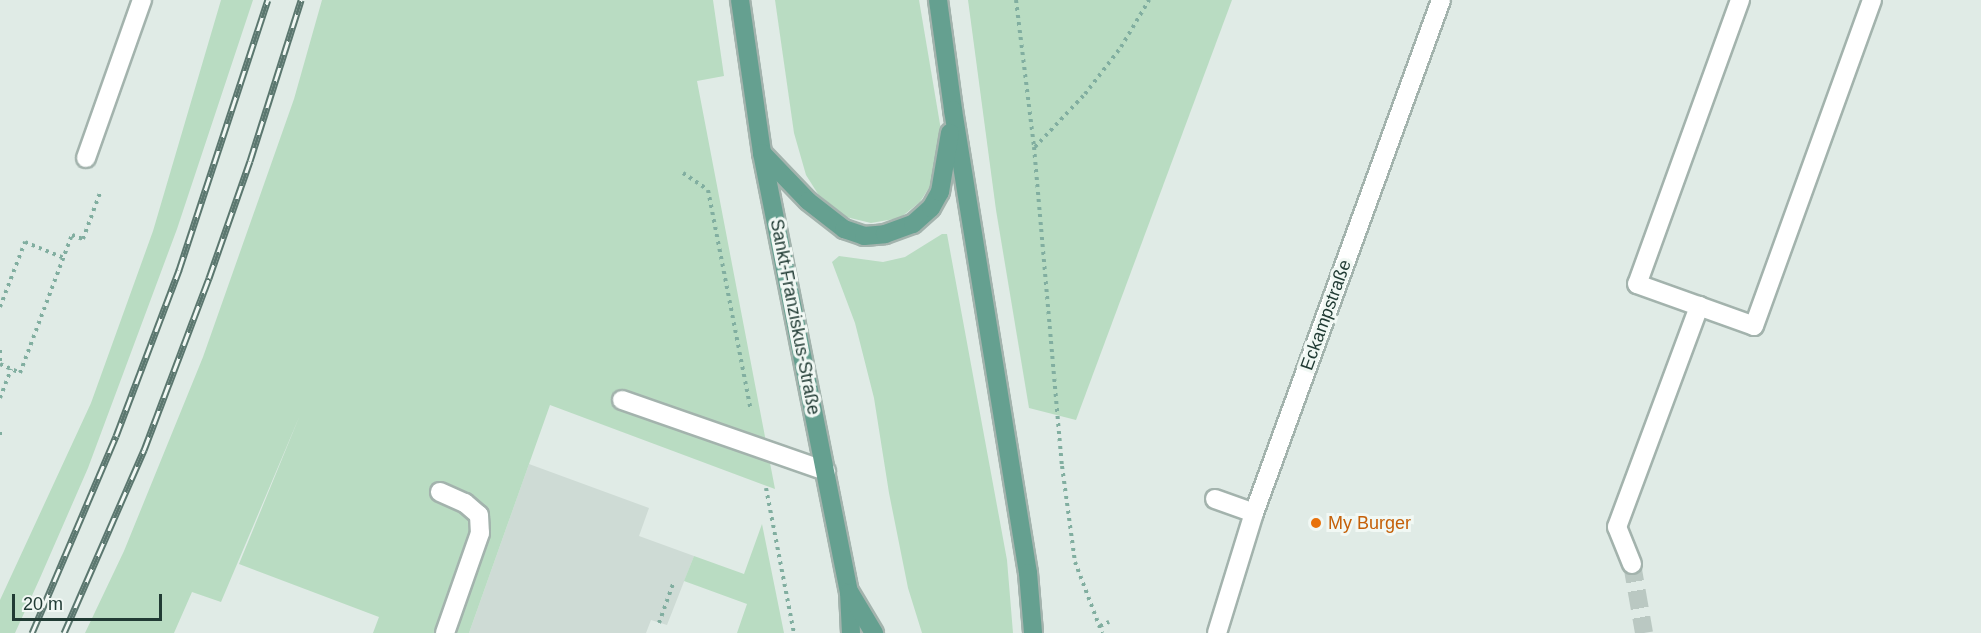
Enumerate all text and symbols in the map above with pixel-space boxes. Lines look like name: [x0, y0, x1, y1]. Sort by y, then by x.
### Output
street label: Sankt-Franziskus-Straße: [765, 217, 825, 417]
street label: Eckampstraße: [1296, 257, 1356, 373]
place label: My Burger: [1328, 512, 1411, 534]
marker: My Burger: [1309, 516, 1323, 530]
scale bar: [15, 582, 165, 620]
text: 20 m: [23, 594, 63, 614]

